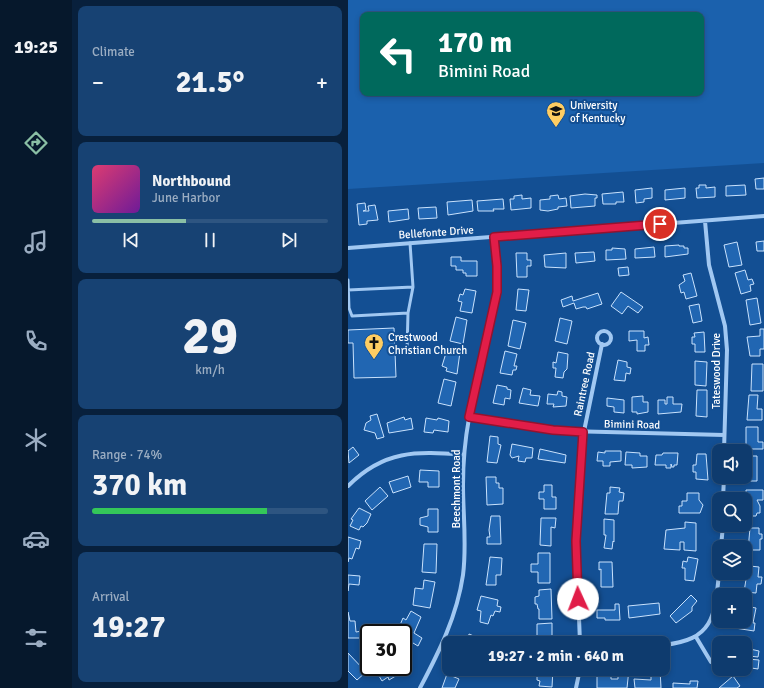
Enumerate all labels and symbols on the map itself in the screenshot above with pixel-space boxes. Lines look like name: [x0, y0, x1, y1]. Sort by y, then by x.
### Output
place label: University of Kentucky: [570, 99, 626, 125]
school or university icon: University of Kentucky: [545, 100, 567, 128]
pin: [643, 207, 677, 241]
street label: Bellefonte Drive: [398, 223, 474, 242]
place label: Crestwood Christian Church: [388, 331, 467, 357]
church icon: Crestwood Christian Church: [363, 332, 385, 360]
street label: Tateswood Drive: [710, 333, 723, 409]
street label: Raintree Road: [571, 350, 598, 418]
street label: Bimini Road: [604, 418, 660, 431]
street label: Beechmont Road: [450, 449, 463, 529]
position arrow: [557, 578, 599, 620]
speed limit sign: 30: [360, 624, 412, 676]

